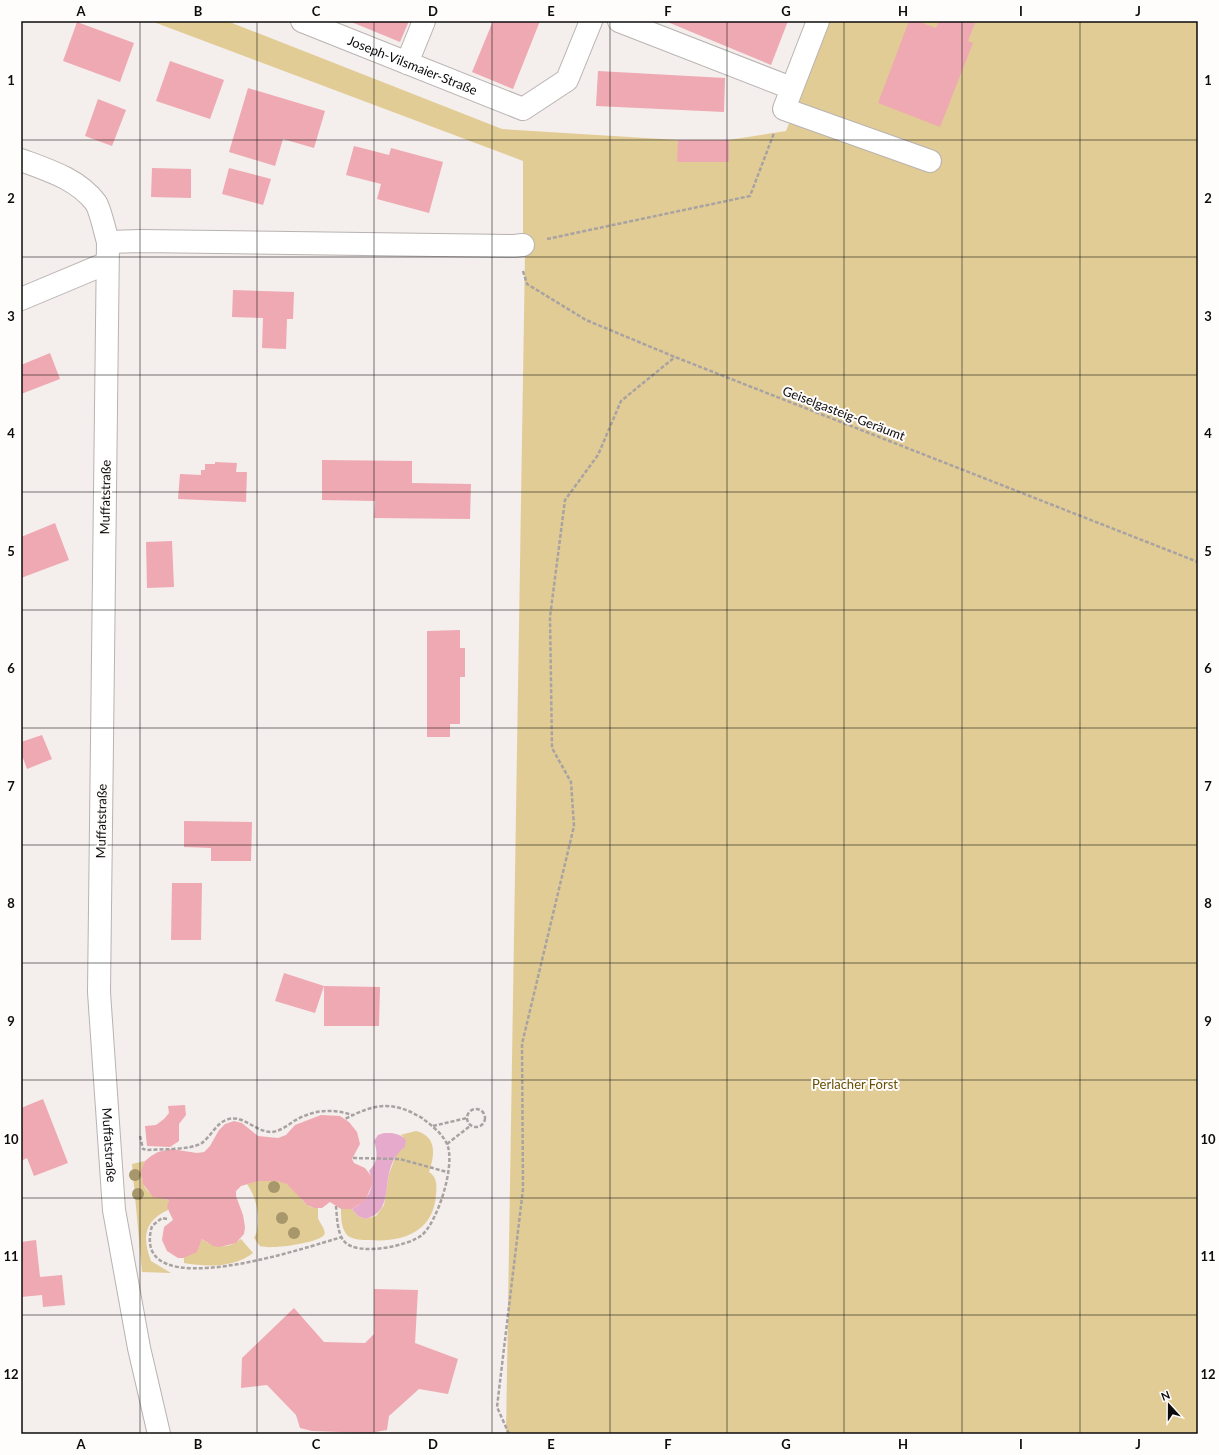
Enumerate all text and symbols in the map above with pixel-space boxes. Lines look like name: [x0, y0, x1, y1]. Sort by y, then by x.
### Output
text: A: [75, 3, 86, 19]
text: B: [194, 3, 203, 19]
text: C: [312, 3, 321, 19]
text: D: [428, 3, 438, 19]
text: E: [547, 3, 555, 19]
text: F: [664, 3, 672, 19]
text: G: [781, 3, 791, 19]
text: H: [898, 3, 908, 19]
text: I: [1019, 3, 1023, 19]
text: J: [1135, 3, 1141, 19]
street label: Joseph-Vilsmaier-Straße: [345, 32, 480, 98]
text: 1: [7, 72, 15, 88]
text: 1: [1204, 72, 1212, 88]
text: 2: [7, 190, 15, 206]
text: 2: [1204, 190, 1212, 206]
text: 3: [7, 308, 15, 324]
text: 3: [1204, 308, 1212, 324]
street label: Geiselgasteig-Geräumt: [780, 382, 908, 444]
text: 4: [7, 425, 15, 441]
text: 4: [1204, 425, 1212, 441]
street label: Muffatstraße: [96, 459, 114, 534]
text: 5: [7, 543, 15, 559]
text: 5: [1204, 543, 1212, 559]
text: 6: [7, 660, 15, 676]
text: 6: [1204, 660, 1212, 676]
text: 7: [7, 778, 15, 794]
text: 7: [1204, 778, 1212, 794]
street label: Muffatstraße: [92, 783, 110, 858]
text: 8: [7, 895, 15, 911]
text: 8: [1204, 895, 1212, 911]
text: 9: [7, 1013, 15, 1029]
text: 9: [1204, 1013, 1212, 1029]
park label: Perlacher Forst: [812, 1076, 898, 1092]
street label: Muffatstraße: [99, 1107, 120, 1183]
text: 10: [3, 1131, 19, 1147]
text: 10: [1200, 1131, 1216, 1147]
text: 11: [3, 1248, 19, 1264]
text: 11: [1200, 1248, 1216, 1264]
text: 12: [3, 1366, 19, 1382]
text: 12: [1200, 1366, 1216, 1382]
north arrow: [1149, 1385, 1189, 1425]
text: N: [1159, 1388, 1172, 1403]
text: A: [75, 1436, 86, 1452]
text: B: [194, 1436, 203, 1452]
text: C: [312, 1436, 321, 1452]
text: D: [428, 1436, 438, 1452]
text: E: [547, 1436, 555, 1452]
text: F: [664, 1436, 672, 1452]
text: G: [781, 1436, 791, 1452]
text: H: [898, 1436, 908, 1452]
text: I: [1019, 1436, 1023, 1452]
text: J: [1135, 1436, 1141, 1452]

